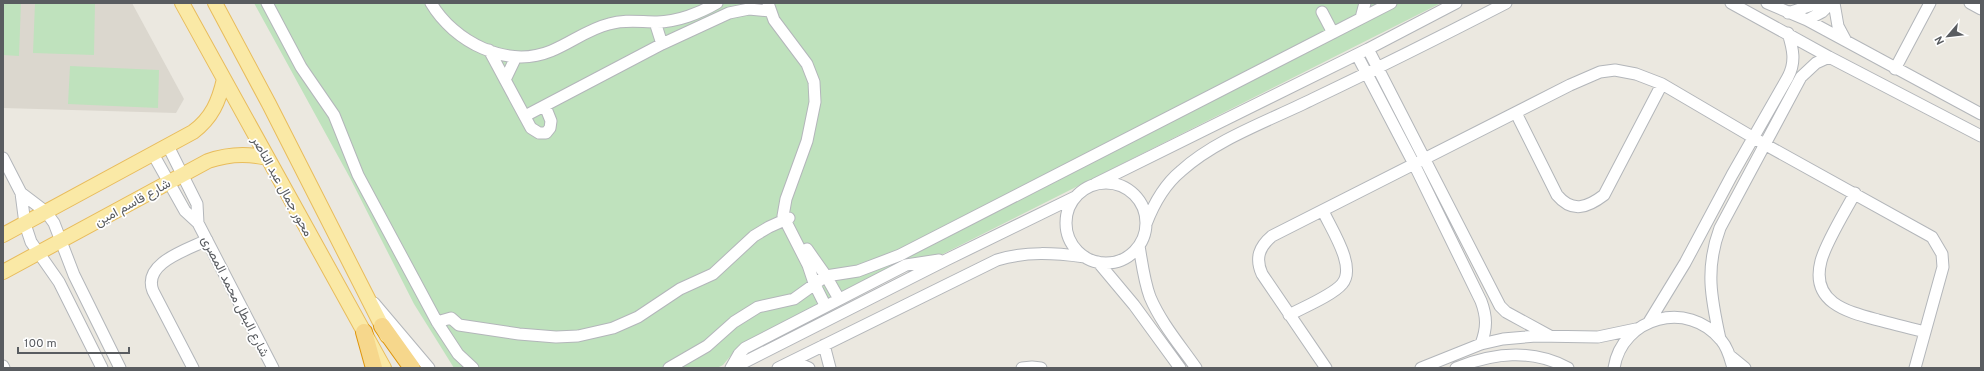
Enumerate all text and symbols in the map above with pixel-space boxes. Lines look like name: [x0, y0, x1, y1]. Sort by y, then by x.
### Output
north arrow: [1928, 16, 1968, 56]
text: N: [1932, 33, 1948, 47]
street label: محور جمال عبد الناصر: [247, 133, 315, 240]
street label: شارع قاسم امين: [92, 176, 174, 231]
street label: شارع البطل محمد المصرى: [197, 234, 272, 360]
scale bar: [18, 329, 129, 355]
text: 100 m: [24, 336, 57, 352]

